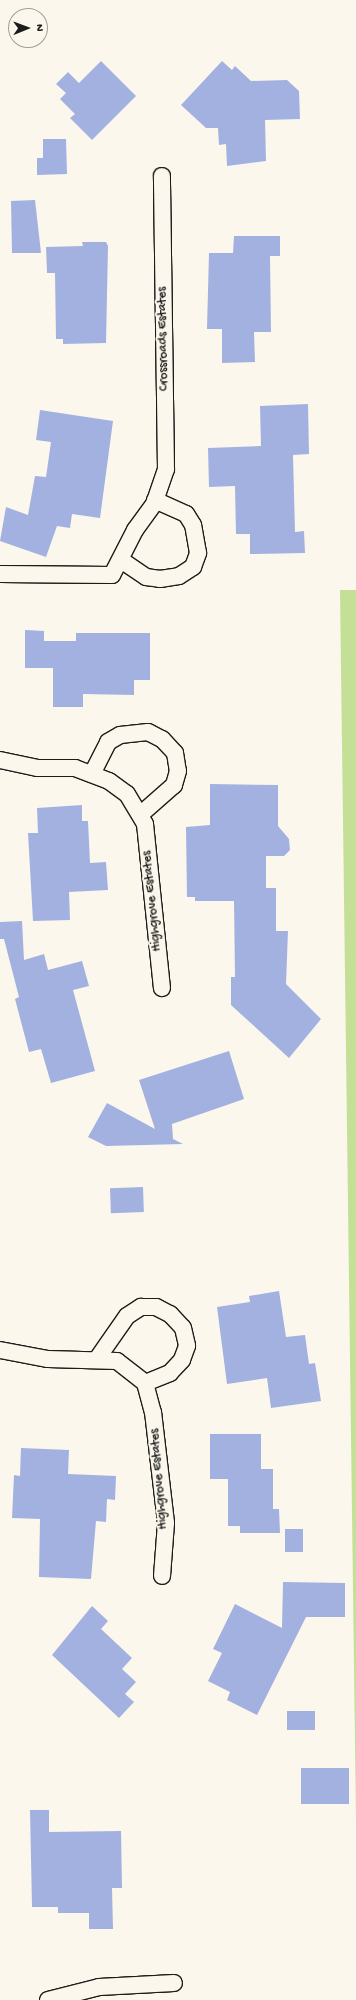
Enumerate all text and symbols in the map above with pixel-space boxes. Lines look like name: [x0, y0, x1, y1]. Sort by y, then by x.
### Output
north arrow: [8, 8, 48, 48]
text: N: [33, 24, 45, 32]
street label: Crossroads Estates: [155, 287, 173, 391]
street label: Highgrove Estates: [140, 850, 166, 952]
street label: Highgrove Estates: [148, 1428, 172, 1530]

